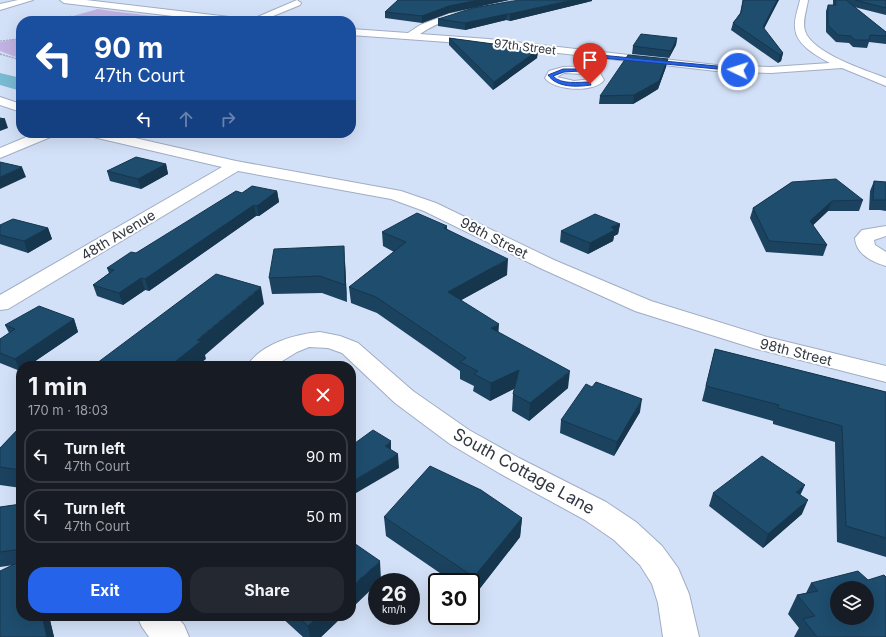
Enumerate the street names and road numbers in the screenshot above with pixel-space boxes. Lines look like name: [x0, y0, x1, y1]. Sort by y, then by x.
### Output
street label: 97th Street: [493, 35, 557, 58]
street label: 48th Avenue: [77, 206, 158, 263]
street label: 98th Street: [458, 213, 531, 262]
street label: 98th Street: [758, 334, 834, 369]
street label: South Cottage Lane: [450, 424, 598, 518]

